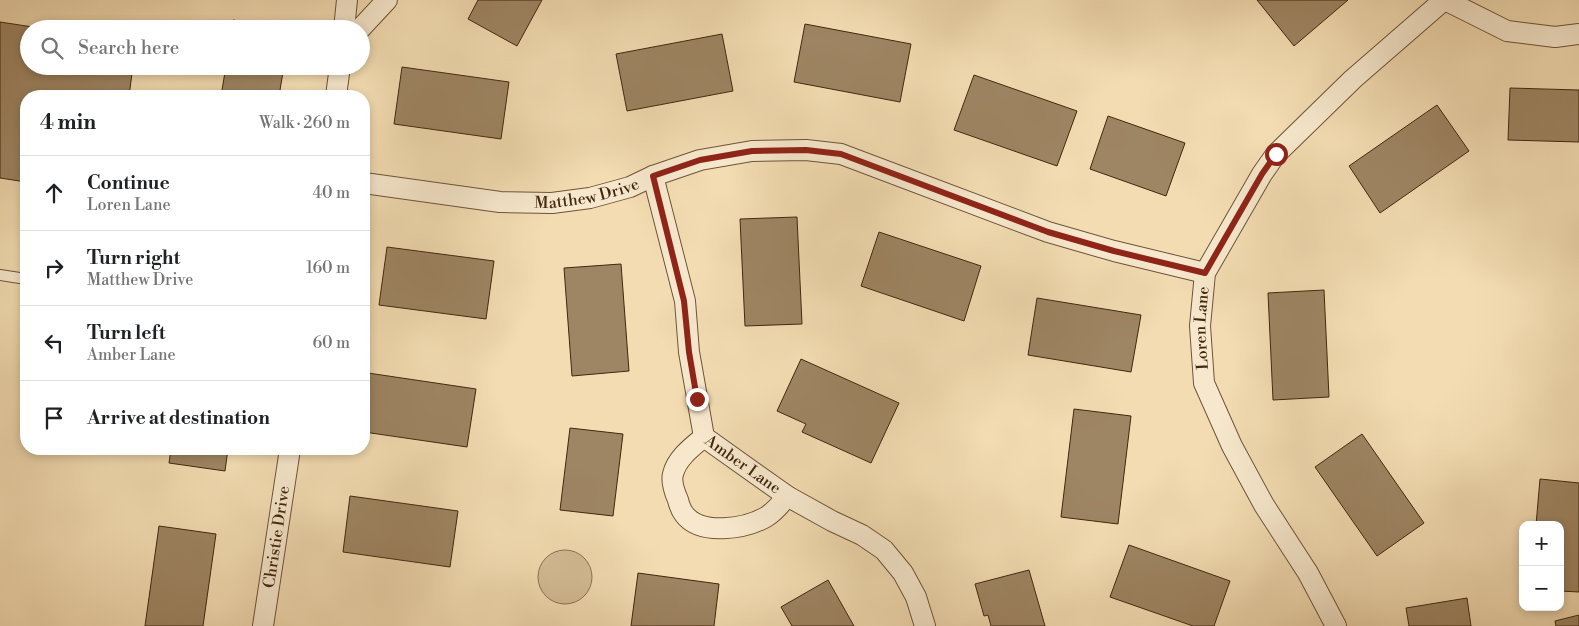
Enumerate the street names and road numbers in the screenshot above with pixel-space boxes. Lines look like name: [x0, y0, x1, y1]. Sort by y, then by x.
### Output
street label: Matthew Drive: [534, 174, 643, 213]
street label: Loren Lane: [1190, 286, 1214, 371]
street label: Amber Lane: [700, 430, 785, 498]
street label: Christie Drive: [259, 484, 294, 590]

